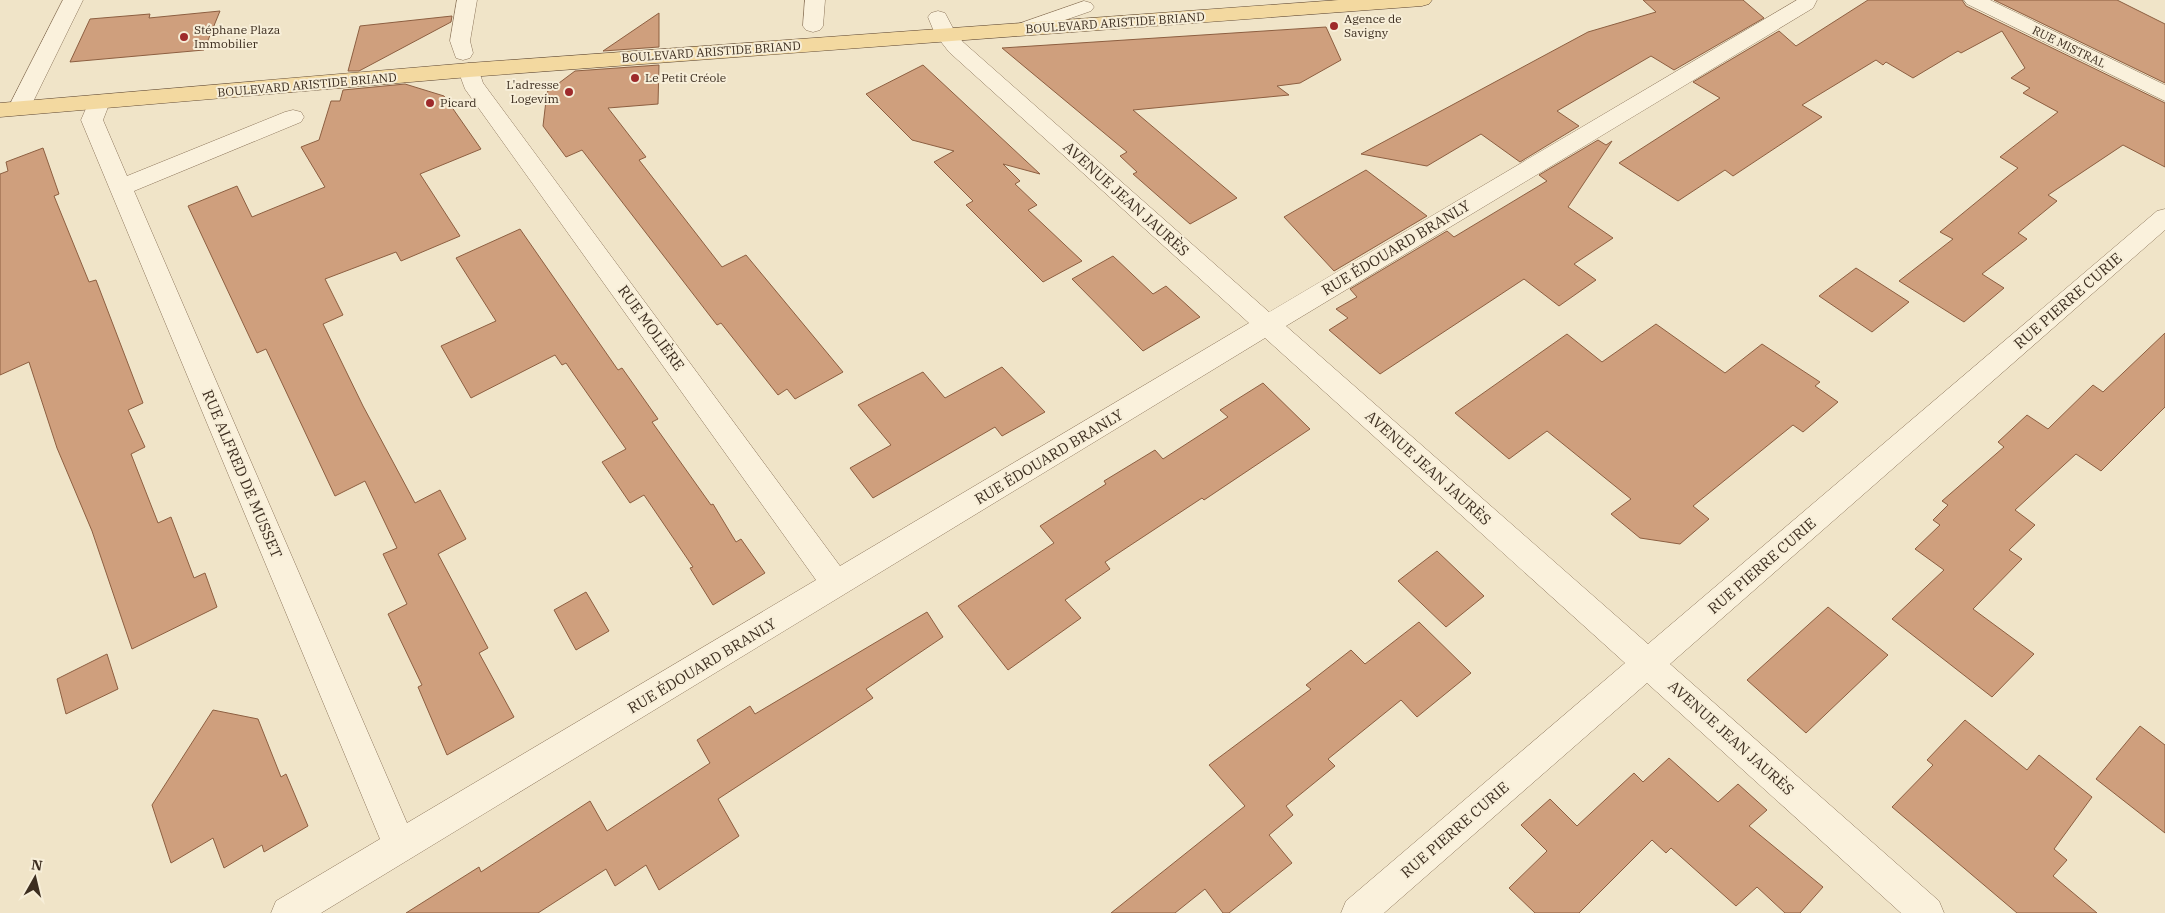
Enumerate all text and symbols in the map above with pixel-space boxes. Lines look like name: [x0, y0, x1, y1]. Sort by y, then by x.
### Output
street label: BOULEVARD ARISTIDE BRIAND: [1025, 9, 1205, 36]
place label: Agence de Savigny: [1344, 11, 1402, 40]
marker: Agence de Savigny: [1328, 20, 1340, 32]
place label: Stéphane Plaza Immobilier: [194, 22, 281, 51]
street label: RUE MISTRAL: [2030, 22, 2109, 71]
marker: Stéphane Plaza Immobilier: [178, 31, 190, 43]
street label: BOULEVARD ARISTIDE BRIAND: [621, 38, 801, 65]
street label: BOULEVARD ARISTIDE BRIAND: [217, 69, 397, 100]
place label: Le Petit Créole: [645, 70, 726, 85]
marker: Le Petit Créole: [629, 72, 641, 84]
place label: L'adresse Logevim: [506, 77, 560, 106]
marker: L'adresse Logevim: [563, 86, 575, 98]
place label: Picard: [440, 95, 477, 110]
marker: Picard: [424, 97, 436, 109]
street label: AVENUE JEAN JAURÈS: [1059, 137, 1193, 260]
street label: RUE ÉDOUARD BRANLY: [1318, 195, 1474, 299]
street label: RUE PIERRE CURIE: [2010, 248, 2126, 353]
street label: RUE MOLIÈRE: [614, 281, 689, 374]
street label: RUE ALFRED DE MUSSET: [198, 387, 287, 561]
street label: RUE ÉDOUARD BRANLY: [971, 404, 1127, 508]
street label: AVENUE JEAN JAURÈS: [1361, 406, 1495, 529]
street label: RUE PIERRE CURIE: [1704, 513, 1820, 618]
street label: RUE ÉDOUARD BRANLY: [624, 613, 780, 717]
street label: AVENUE JEAN JAURÈS: [1664, 676, 1798, 799]
street label: RUE PIERRE CURIE: [1397, 777, 1513, 882]
north arrow: [10, 853, 60, 903]
text: N: [30, 855, 44, 875]

